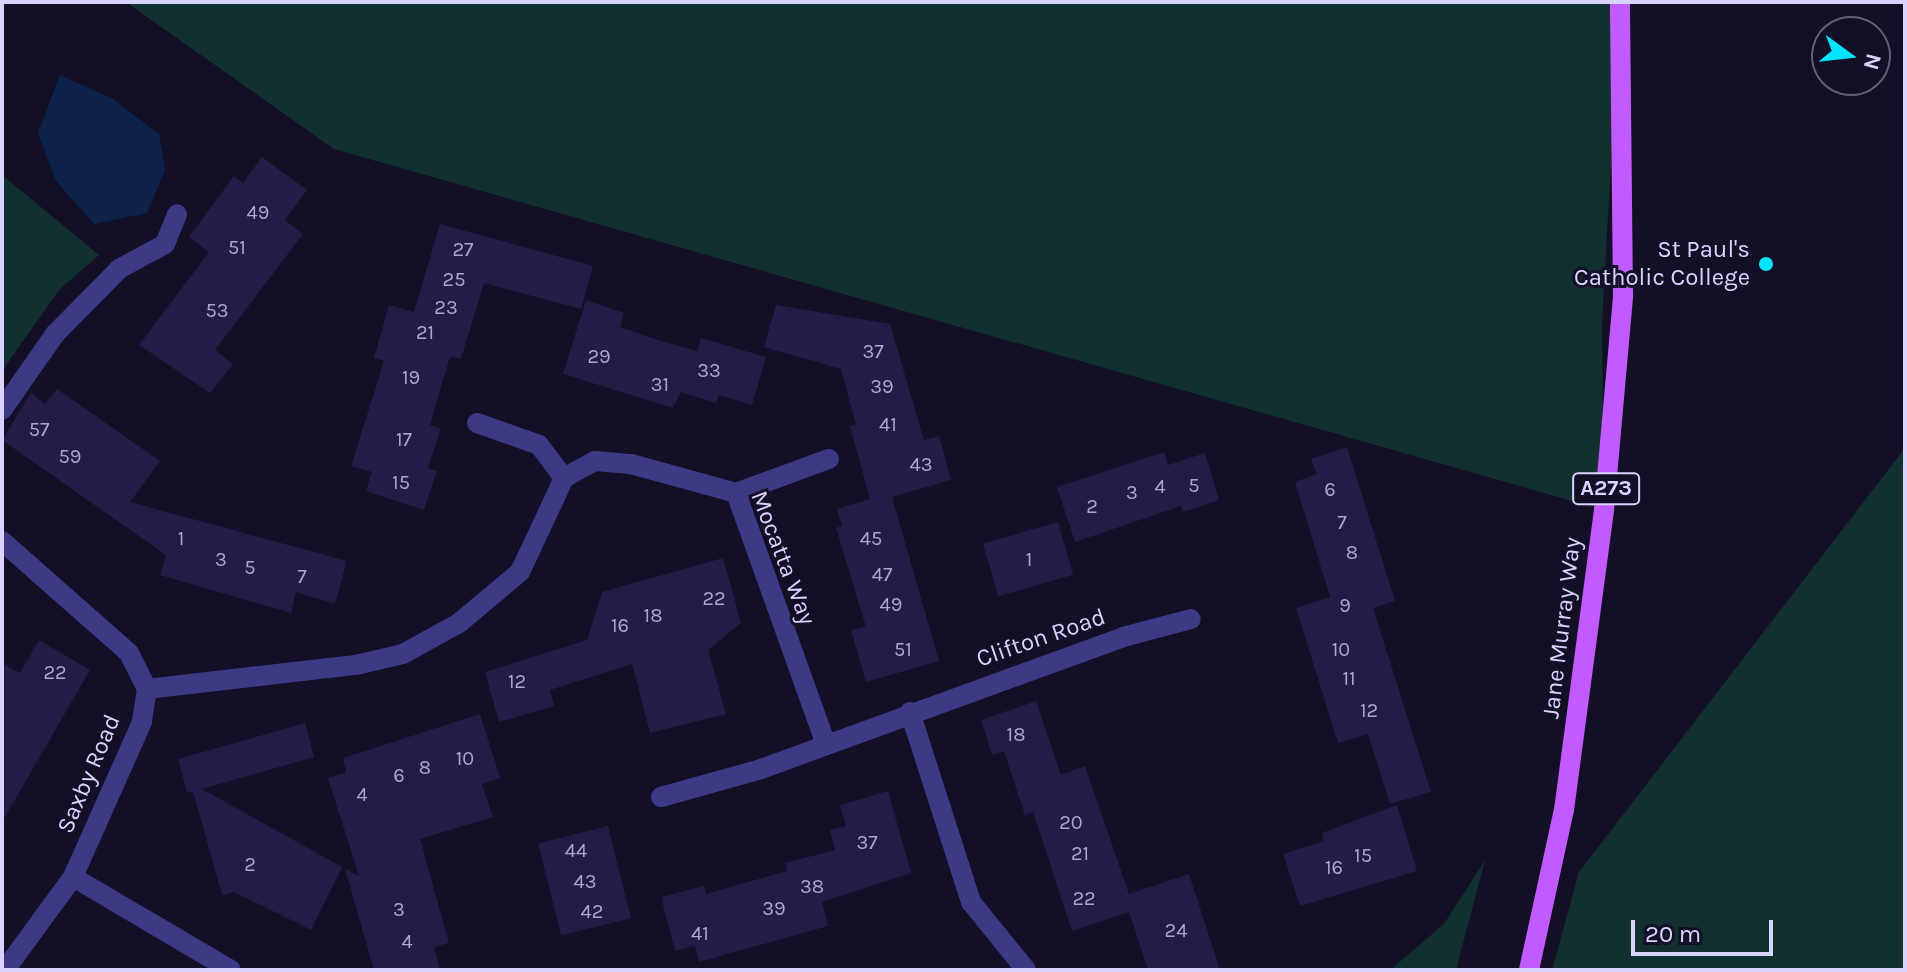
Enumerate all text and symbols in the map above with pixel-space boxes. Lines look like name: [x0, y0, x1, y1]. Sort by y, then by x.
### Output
north arrow: [1811, 16, 1891, 96]
text: N: [1858, 51, 1887, 73]
house number: 49: [247, 200, 269, 224]
house number: 51: [228, 235, 246, 259]
place label: St Paul's Catholic College: [1574, 236, 1750, 292]
house number: 27: [453, 237, 473, 261]
marker: St Paul's Catholic College: [1757, 255, 1775, 273]
house number: 25: [443, 267, 465, 291]
house number: 23: [434, 295, 458, 319]
house number: 53: [205, 298, 229, 322]
house number: 21: [416, 320, 434, 344]
house number: 37: [862, 339, 884, 363]
house number: 29: [587, 344, 611, 368]
house number: 33: [697, 358, 721, 382]
house number: 19: [402, 365, 420, 389]
house number: 31: [651, 372, 669, 396]
house number: 39: [870, 374, 894, 398]
house number: 41: [879, 412, 897, 436]
house number: 57: [29, 417, 49, 441]
house number: 17: [396, 427, 412, 451]
house number: 59: [59, 444, 81, 468]
house number: 43: [910, 452, 932, 476]
house number: 15: [392, 470, 410, 494]
road number: A273: [1572, 471, 1640, 507]
house number: 5: [1188, 473, 1200, 497]
house number: 4: [1154, 474, 1166, 498]
house number: 6: [1324, 477, 1336, 501]
house number: 3: [1126, 480, 1138, 504]
street label: Mocatta Way: [744, 487, 822, 629]
house number: 2: [1086, 494, 1098, 518]
house number: 7: [1337, 510, 1347, 534]
house number: 1: [178, 526, 184, 550]
house number: 45: [860, 526, 882, 550]
street label: Jane Murray Way: [1537, 536, 1587, 720]
house number: 8: [1346, 540, 1358, 564]
house number: 3: [215, 547, 227, 571]
house number: 1: [1026, 547, 1032, 571]
house number: 5: [244, 555, 256, 579]
house number: 47: [872, 562, 892, 586]
house number: 7: [297, 564, 307, 588]
house number: 22: [702, 586, 726, 610]
house number: 49: [880, 592, 902, 616]
house number: 9: [1339, 593, 1351, 617]
house number: 18: [644, 603, 662, 627]
street label: Clifton Road: [973, 603, 1109, 673]
house number: 16: [611, 613, 629, 637]
house number: 51: [894, 637, 912, 661]
house number: 10: [1332, 637, 1350, 661]
house number: 22: [43, 660, 67, 684]
house number: 11: [1342, 666, 1356, 690]
house number: 12: [508, 669, 526, 693]
house number: 12: [1360, 698, 1378, 722]
street label: Saxby Road: [51, 710, 127, 838]
house number: 18: [1007, 722, 1025, 746]
house number: 10: [456, 746, 474, 770]
house number: 8: [419, 755, 431, 779]
house number: 6: [393, 763, 405, 787]
house number: 4: [356, 782, 368, 806]
house number: 20: [1059, 810, 1083, 834]
house number: 37: [856, 830, 878, 854]
house number: 44: [565, 838, 587, 862]
house number: 21: [1071, 841, 1089, 865]
house number: 15: [1354, 843, 1372, 867]
house number: 2: [244, 852, 256, 876]
house number: 16: [1325, 855, 1343, 879]
house number: 43: [574, 869, 596, 893]
house number: 38: [800, 874, 824, 898]
house number: 22: [1072, 886, 1096, 910]
house number: 39: [762, 896, 786, 920]
house number: 3: [393, 897, 405, 921]
house number: 42: [581, 899, 603, 923]
scale bar: [1635, 904, 1777, 954]
house number: 24: [1165, 918, 1187, 942]
text: 20 m: [1645, 920, 1701, 948]
house number: 41: [691, 921, 709, 945]
house number: 4: [401, 929, 413, 953]

